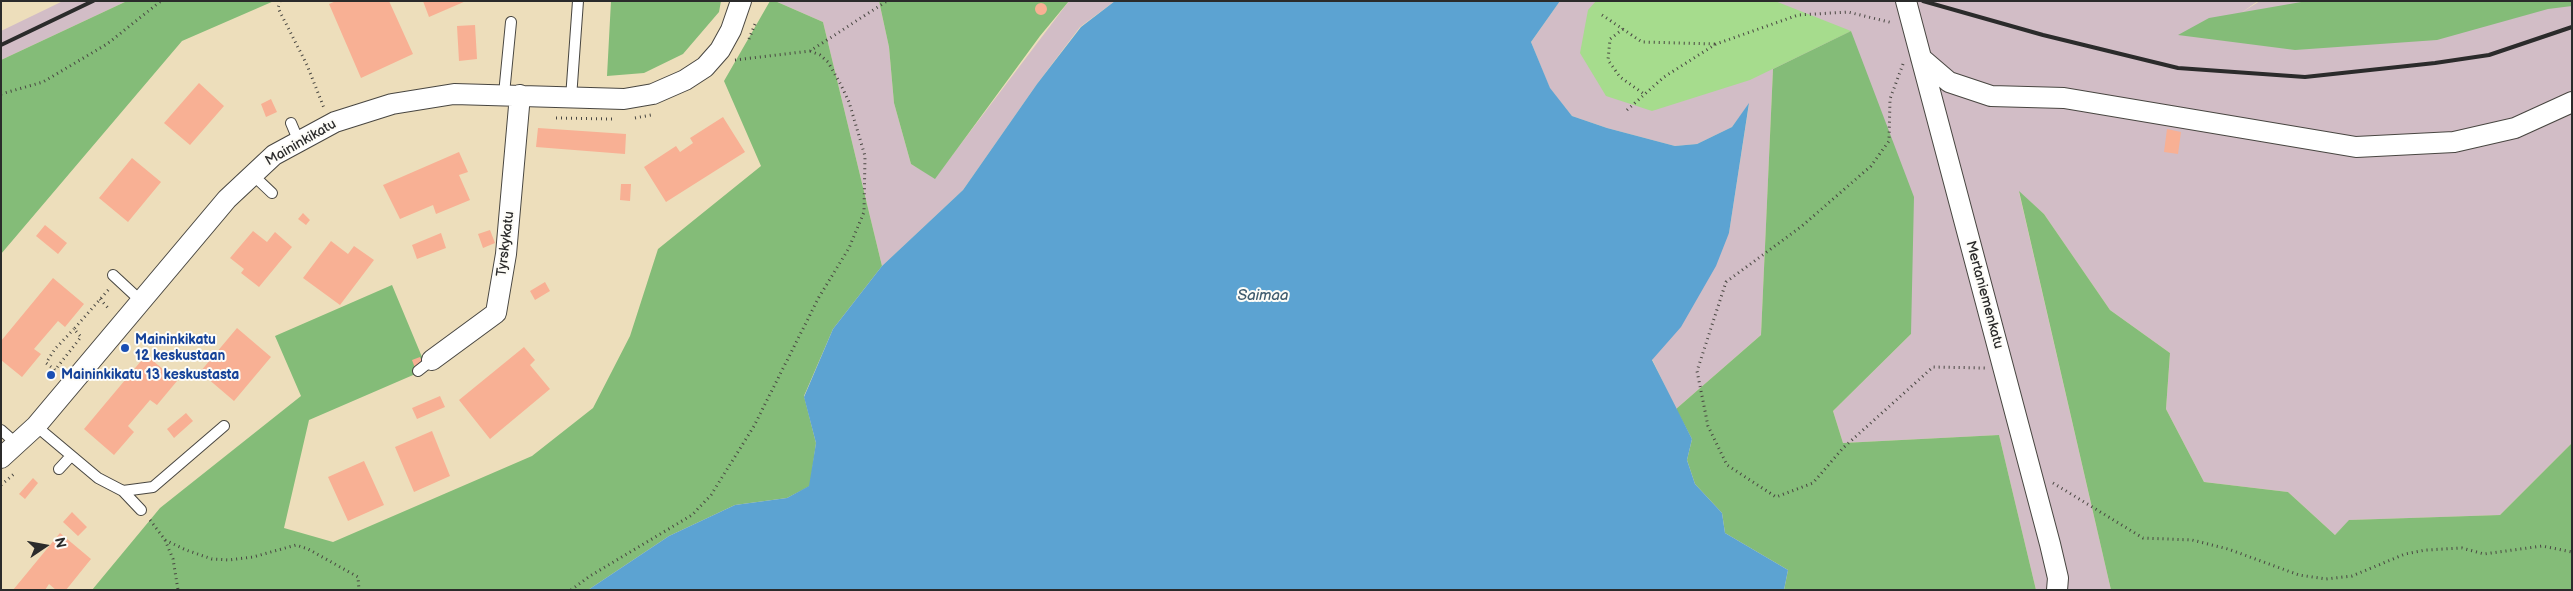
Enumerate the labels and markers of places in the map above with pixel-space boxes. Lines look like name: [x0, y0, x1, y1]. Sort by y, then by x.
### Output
place label: Maininkikatu 12 keskustaan: [135, 332, 225, 364]
marker: Maininkikatu 12 keskustaan: [119, 342, 131, 354]
place label: Maininkikatu 13 keskustasta: [61, 367, 239, 383]
marker: Maininkikatu 13 keskustasta: [45, 369, 57, 381]

